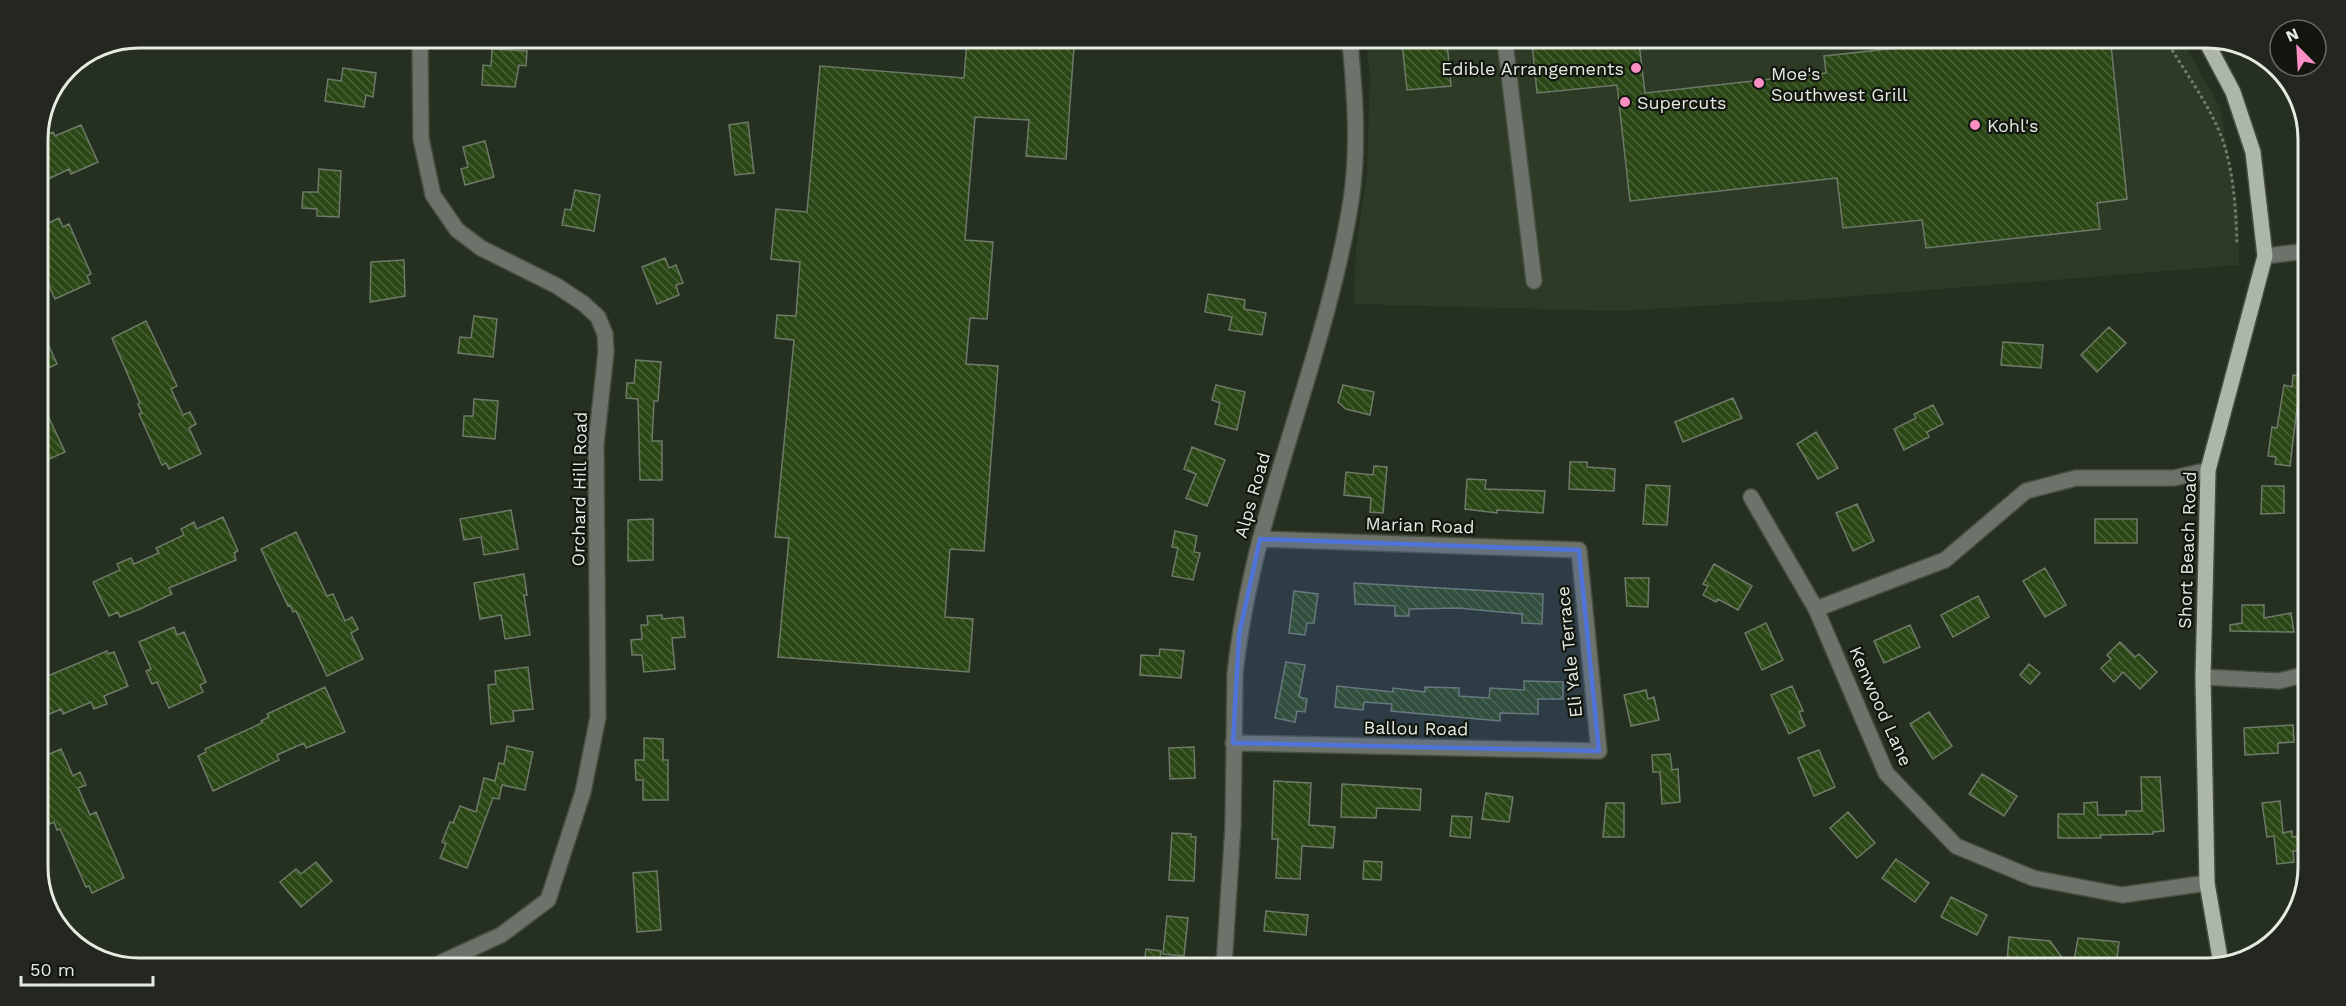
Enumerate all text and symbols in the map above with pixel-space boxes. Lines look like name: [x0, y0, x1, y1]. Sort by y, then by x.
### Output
north arrow: [2268, 18, 2328, 78]
text: N: [2283, 24, 2301, 46]
place label: Edible Arrangements: [1441, 58, 1624, 79]
marker: Edible Arrangements: [1629, 61, 1643, 75]
place label: Moe's Southwest Grill: [1771, 63, 1908, 105]
marker: Moe's Southwest Grill: [1752, 76, 1766, 90]
place label: Supercuts: [1637, 92, 1727, 113]
marker: Supercuts: [1618, 95, 1632, 109]
place label: Kohl's: [1987, 115, 2039, 136]
marker: Kohl's: [1968, 118, 1982, 132]
street label: Orchard Hill Road: [567, 411, 591, 567]
street label: Alps Road: [1230, 450, 1274, 540]
street label: Short Beach Road: [2174, 471, 2200, 629]
street label: Marian Road: [1365, 513, 1475, 537]
street label: Eli Yale Terrace: [1552, 585, 1586, 719]
street label: Kenwood Lane: [1845, 643, 1917, 769]
street label: Ballou Road: [1363, 717, 1469, 739]
scale bar: [21, 949, 153, 987]
text: 50 m: [30, 959, 75, 980]

